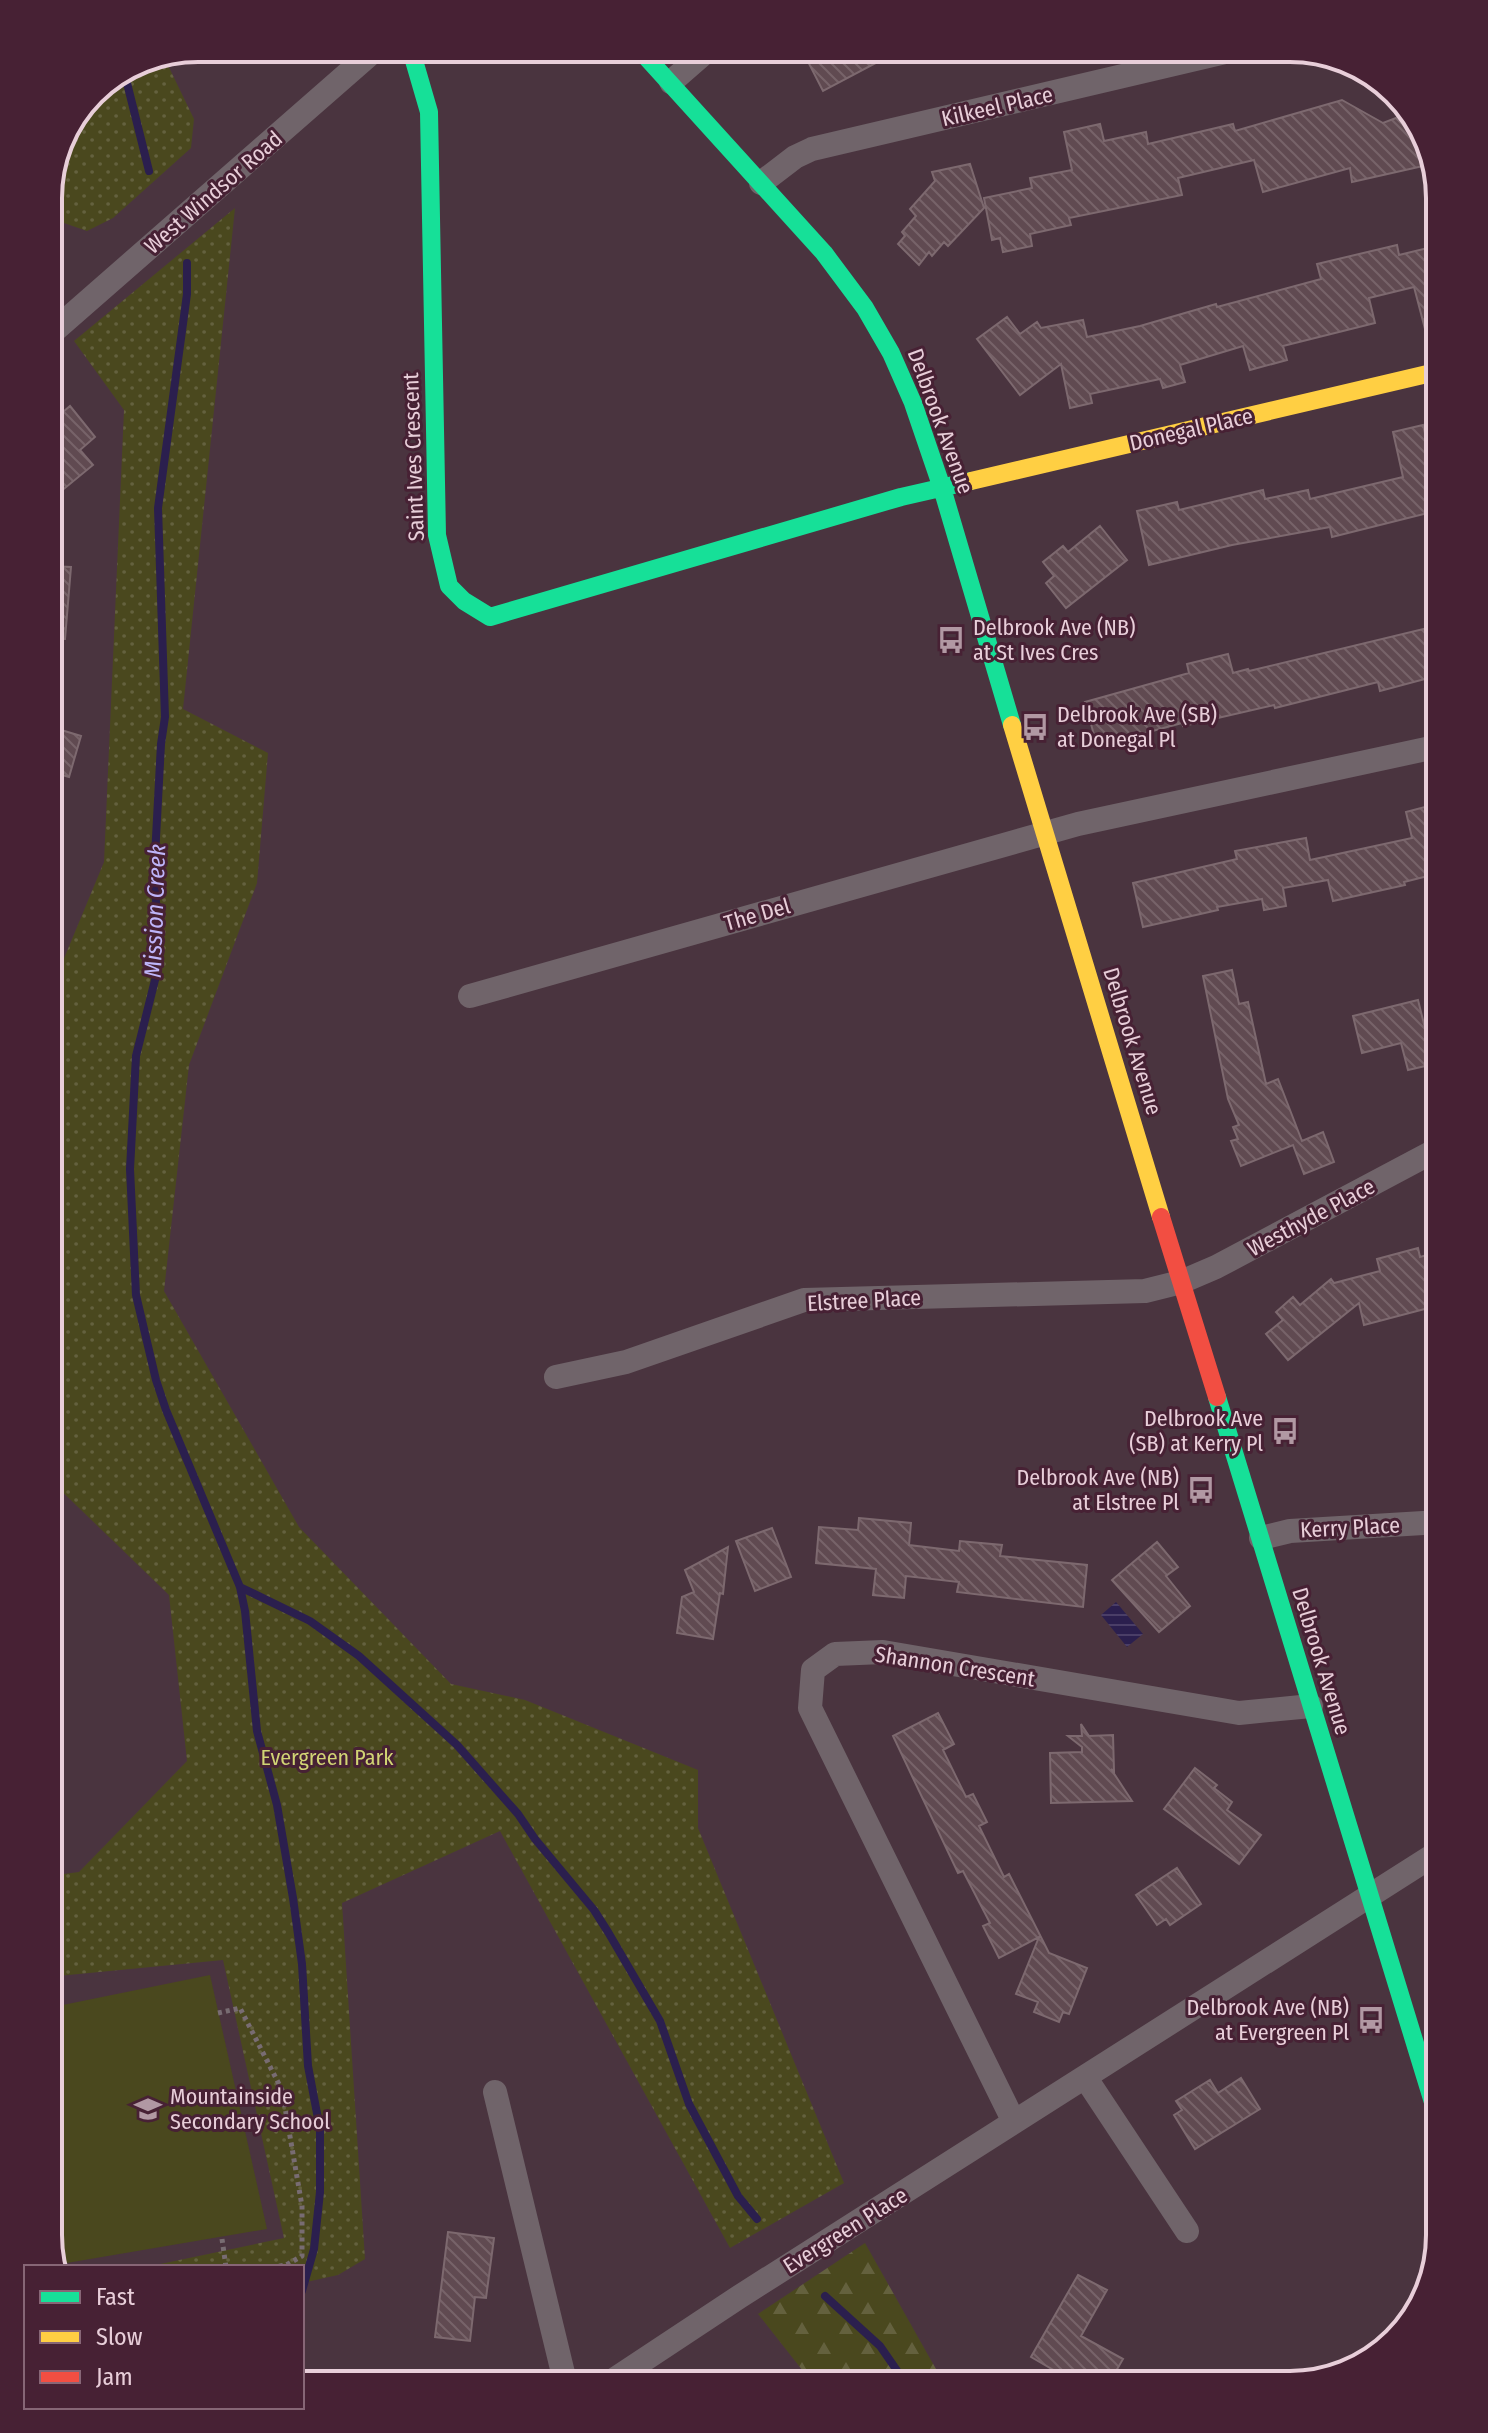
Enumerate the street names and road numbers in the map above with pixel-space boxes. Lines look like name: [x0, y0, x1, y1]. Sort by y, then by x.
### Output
street label: Kilkeel Place: [939, 81, 1055, 132]
street label: West Windsor Road: [139, 125, 288, 260]
street label: Delbrook Avenue: [902, 345, 979, 498]
street label: Saint Ives Crescent: [397, 371, 430, 542]
street label: Donegal Place: [1127, 402, 1255, 457]
street label: The Del: [721, 892, 793, 937]
street label: Delbrook Avenue: [1097, 964, 1168, 1118]
street label: Westhyde Place: [1243, 1173, 1380, 1262]
street label: Elstree Place: [806, 1284, 922, 1317]
street label: Kerry Place: [1299, 1511, 1401, 1544]
street label: Delbrook Avenue: [1286, 1584, 1357, 1738]
street label: Shannon Crescent: [873, 1641, 1038, 1693]
street label: Evergreen Place: [778, 2182, 912, 2279]

